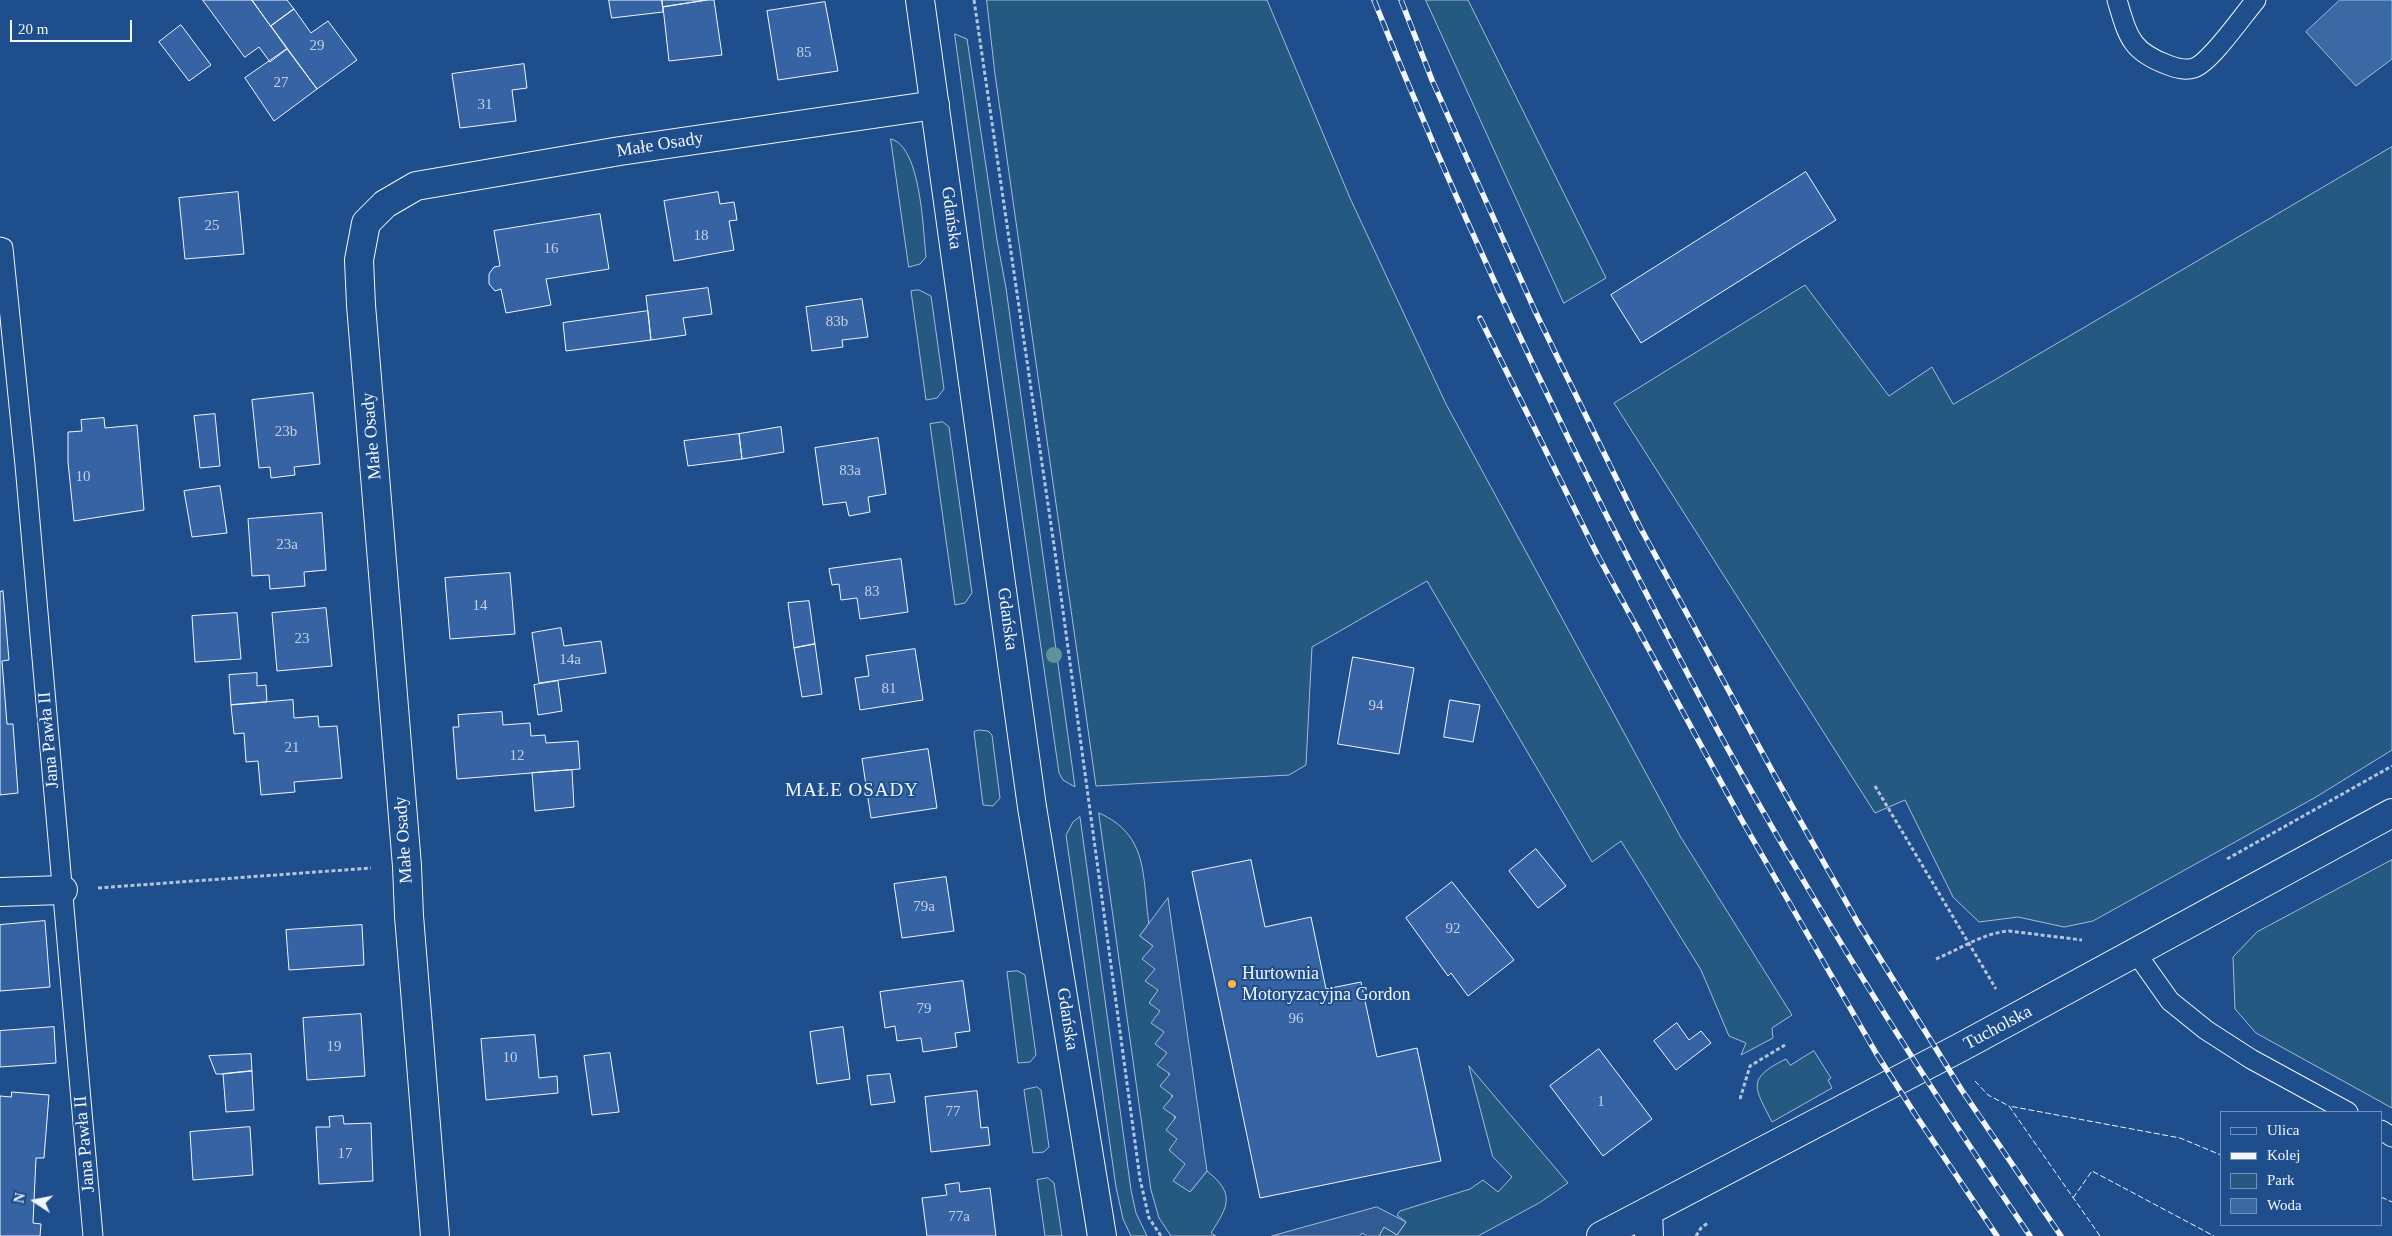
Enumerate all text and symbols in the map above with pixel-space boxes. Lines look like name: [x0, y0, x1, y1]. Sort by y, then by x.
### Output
scale bar: [12, 10, 135, 42]
text: 20 m: [18, 21, 48, 37]
house number: 29: [310, 37, 324, 55]
house number: 85: [796, 44, 812, 62]
house number: 27: [274, 74, 288, 92]
house number: 31: [478, 96, 492, 114]
street label: Małe Osady: [615, 127, 705, 163]
street label: Gdańska: [936, 185, 966, 251]
house number: 25: [204, 217, 220, 235]
house number: 18: [694, 227, 708, 245]
house number: 16: [544, 240, 558, 258]
house number: 83b: [826, 313, 848, 331]
street label: Małe Osady: [357, 391, 387, 481]
house number: 23b: [275, 423, 297, 441]
house number: 83a: [839, 462, 861, 480]
house number: 10: [76, 468, 90, 486]
house number: 23a: [276, 536, 298, 554]
house number: 83: [864, 583, 880, 601]
street label: Gdańska: [992, 586, 1022, 652]
house number: 14: [472, 597, 488, 615]
house number: 23: [294, 630, 310, 648]
house number: 14a: [559, 651, 581, 669]
house number: 81: [882, 680, 896, 698]
street label: Jana Pawła II: [34, 691, 64, 789]
house number: 94: [1368, 697, 1384, 715]
house number: 21: [284, 739, 300, 757]
house number: 12: [510, 747, 524, 765]
district label: MAŁE OSADY: [784, 780, 920, 802]
street label: Małe Osady: [390, 796, 418, 884]
house number: 79a: [913, 898, 935, 916]
house number: 92: [1446, 920, 1460, 938]
place label: Hurtownia Motoryzacyjna Gordon: [1242, 963, 1410, 1006]
marker: Hurtownia Motoryzacyjna Gordon: [1226, 978, 1238, 990]
street label: Gdańska: [1051, 986, 1083, 1052]
house number: 79: [916, 1000, 932, 1018]
street label: Tucholska: [1960, 1001, 2036, 1055]
house number: 96: [1288, 1010, 1304, 1028]
house number: 19: [326, 1038, 342, 1056]
house number: 10: [502, 1049, 518, 1067]
house number: 1: [1597, 1093, 1605, 1111]
street label: Jana Pawła II: [70, 1095, 100, 1193]
house number: 77: [946, 1103, 960, 1121]
legend: [2220, 1111, 2382, 1226]
text: Ulica: [2267, 1122, 2299, 1138]
house number: 17: [338, 1145, 352, 1163]
text: Kolej: [2267, 1147, 2300, 1163]
text: Park: [2267, 1172, 2295, 1188]
north arrow: [10, 1176, 60, 1226]
text: N: [11, 1192, 28, 1204]
text: Woda: [2267, 1197, 2302, 1213]
house number: 77a: [948, 1208, 970, 1226]

